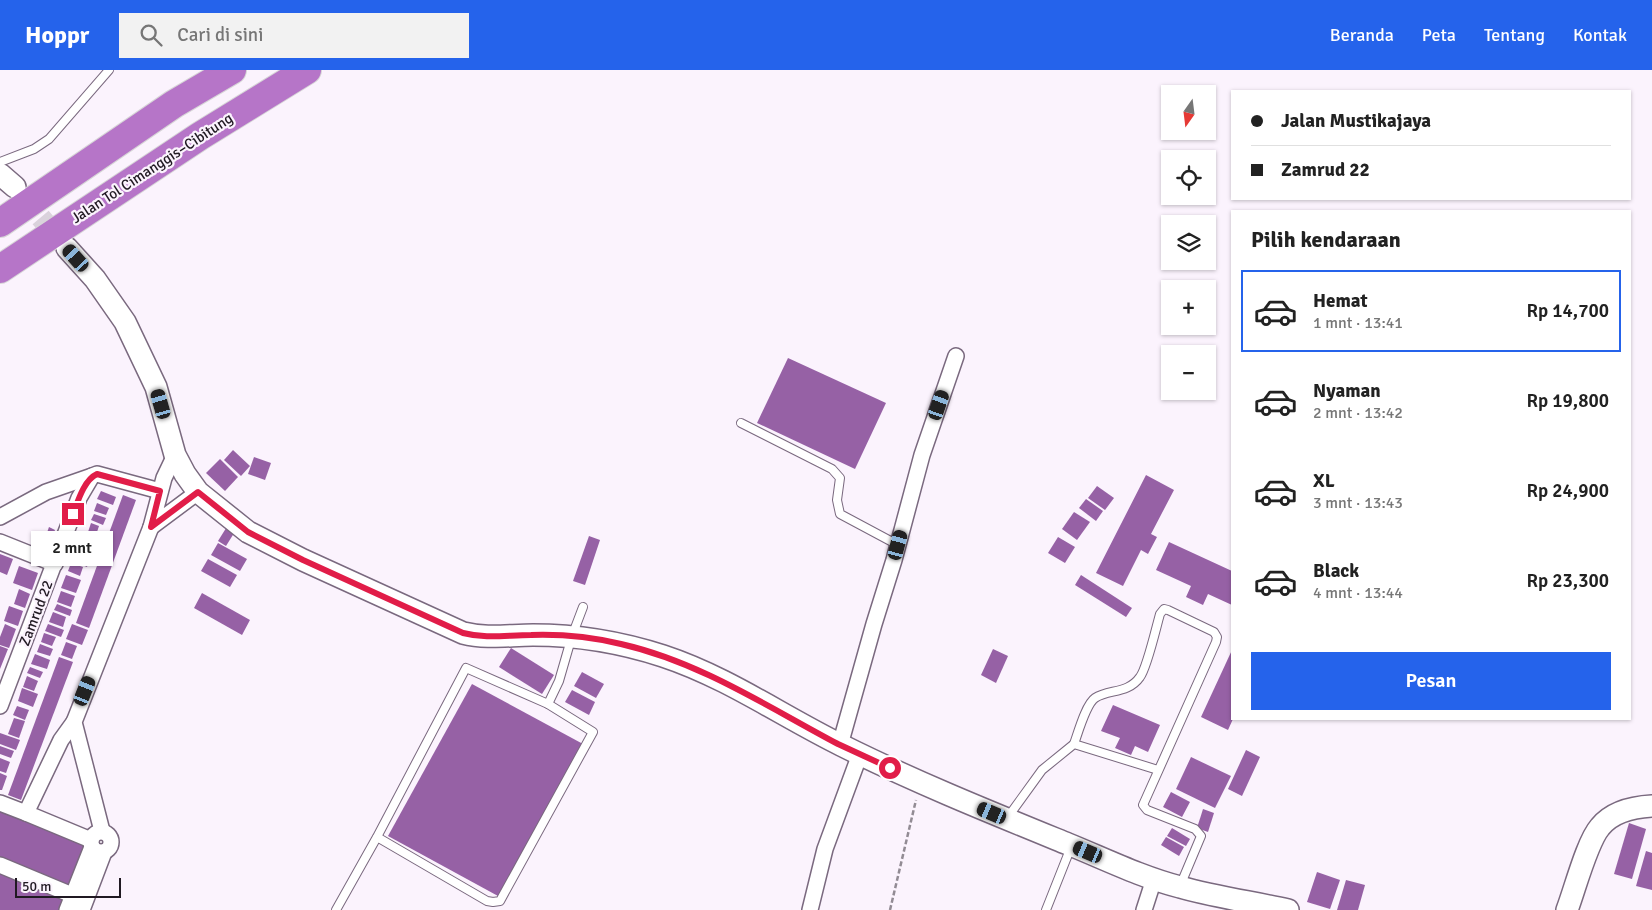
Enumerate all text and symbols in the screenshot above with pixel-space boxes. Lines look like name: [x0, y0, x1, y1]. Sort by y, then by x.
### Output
search box: [119, 13, 469, 58]
text: Hoppr: [25, 20, 89, 50]
icon: search: [137, 21, 165, 49]
text: Cari di sini: [177, 23, 263, 47]
text: Beranda: [1330, 24, 1394, 46]
text: Peta: [1422, 24, 1456, 46]
text: Tentang: [1484, 24, 1545, 46]
text: Kontak: [1573, 24, 1627, 46]
north arrow: [1161, 85, 1216, 140]
map controls: [1161, 85, 1216, 400]
street label: Jalan Tol Cimanggis–Cibitung: [68, 109, 236, 227]
text: Jalan Mustikajaya: [1281, 109, 1431, 133]
button: locate: [1161, 150, 1216, 205]
text: Zamrud 22: [1281, 158, 1370, 182]
button: layers: [1161, 215, 1216, 270]
text: Pilih kendaraan: [1251, 226, 1401, 253]
car: [60, 242, 91, 274]
button: +: [1161, 280, 1216, 335]
icon: car: [1253, 289, 1298, 334]
text: Hemat: [1313, 289, 1368, 313]
text: Rp 14,700: [1526, 299, 1609, 323]
text: 1 mnt · 13:41: [1313, 313, 1403, 333]
button: −: [1161, 345, 1216, 400]
icon: car: [1253, 379, 1298, 424]
text: Nyaman: [1313, 379, 1381, 403]
car: [149, 388, 172, 420]
car: [927, 388, 950, 422]
text: Rp 19,800: [1526, 389, 1609, 413]
text: 2 mnt · 13:42: [1313, 403, 1403, 423]
icon: car: [1253, 469, 1298, 514]
text: XL: [1313, 469, 1335, 493]
text: Rp 24,900: [1526, 479, 1609, 503]
text: 3 mnt · 13:43: [1313, 493, 1403, 513]
route end: [62, 503, 84, 525]
car: [886, 529, 909, 561]
callout: 2 mnt: [32, 532, 114, 566]
text: 2 mnt: [52, 538, 92, 558]
icon: car: [1253, 559, 1298, 604]
text: Black: [1313, 559, 1359, 583]
text: Rp 23,300: [1526, 569, 1609, 593]
street label: Zamrud 22: [15, 578, 57, 648]
text: 4 mnt · 13:44: [1313, 583, 1403, 603]
button: Pesan: [1251, 652, 1611, 710]
car: [72, 674, 97, 708]
route start: [879, 757, 901, 779]
car: [975, 800, 1008, 826]
car: [1071, 839, 1104, 865]
scale bar: [15, 875, 121, 898]
text: 50 m: [22, 878, 51, 895]

